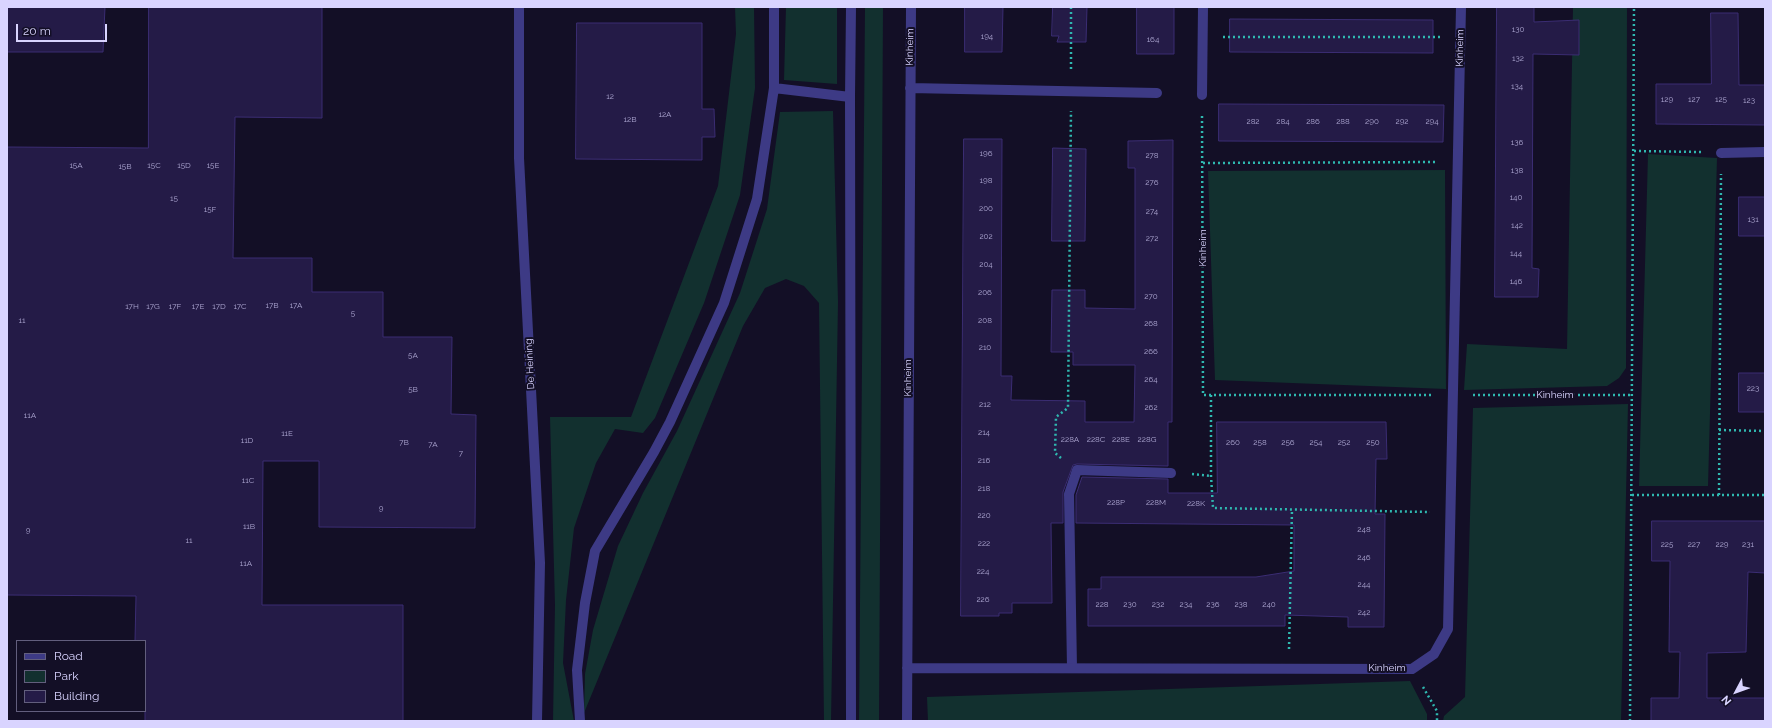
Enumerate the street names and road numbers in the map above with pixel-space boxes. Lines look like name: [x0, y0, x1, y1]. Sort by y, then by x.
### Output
street label: Kinheim: [904, 28, 916, 66]
street label: Kinheim: [1454, 29, 1466, 67]
street label: Kinheim: [1197, 229, 1209, 267]
street label: De Heining: [523, 338, 537, 390]
street label: Kinheim: [902, 359, 914, 397]
street label: Kinheim: [1536, 389, 1574, 401]
street label: Kinheim: [1368, 662, 1406, 674]

